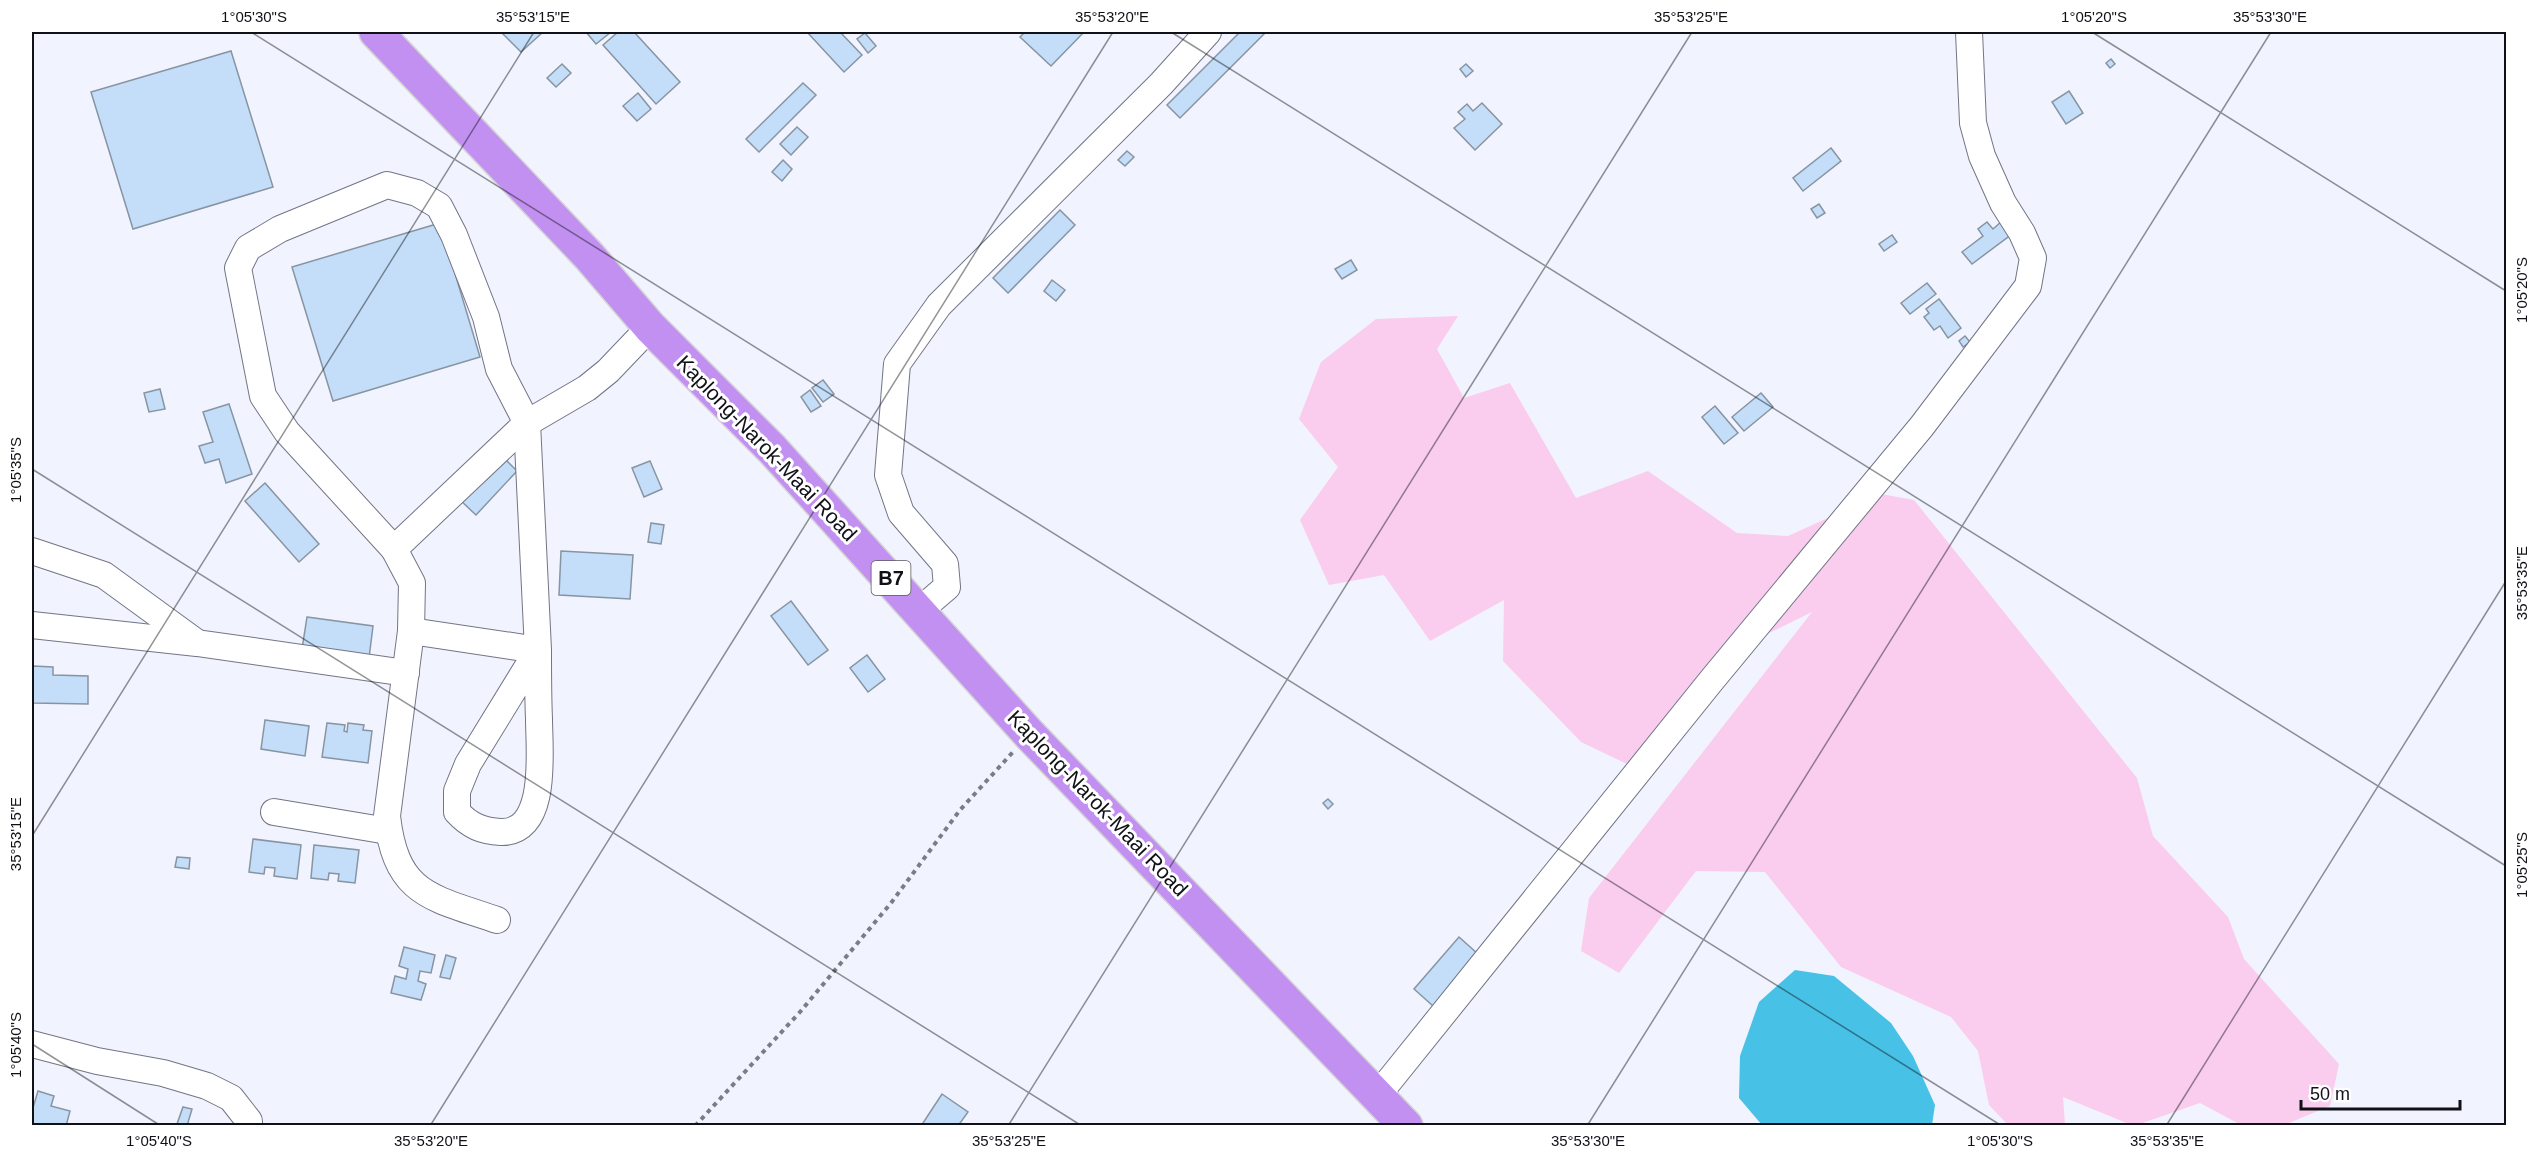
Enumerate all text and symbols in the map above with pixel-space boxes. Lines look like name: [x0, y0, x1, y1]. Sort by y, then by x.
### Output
text: 1°05'30"S: [221, 8, 287, 25]
text: 35°53'15"E: [496, 8, 570, 25]
text: 35°53'20"E: [1075, 8, 1149, 25]
text: 35°53'25"E: [1654, 8, 1728, 25]
text: 1°05'20"S: [2061, 8, 2127, 25]
text: 35°53'30"E: [2233, 8, 2307, 25]
text: 1°05'20"S: [2513, 257, 2530, 323]
street label: Kaplong-Narok-Maai Road: [672, 351, 862, 545]
text: 1°05'35"S: [7, 437, 24, 503]
text: 35°53'35"E: [2513, 546, 2530, 620]
road number: B7: [872, 561, 910, 595]
street label: Kaplong-Narok-Maai Road: [1003, 706, 1193, 900]
text: 35°53'15"E: [7, 797, 24, 871]
text: 1°05'25"S: [2513, 832, 2530, 898]
text: 1°05'40"S: [7, 1012, 24, 1078]
scale bar: [2301, 1073, 2460, 1111]
text: 50 m: [2310, 1084, 2350, 1104]
text: 1°05'40"S: [126, 1132, 192, 1149]
text: 35°53'20"E: [394, 1132, 468, 1149]
text: 35°53'25"E: [972, 1132, 1046, 1149]
text: 35°53'30"E: [1551, 1132, 1625, 1149]
text: 1°05'30"S: [1967, 1132, 2033, 1149]
text: 35°53'35"E: [2130, 1132, 2204, 1149]

